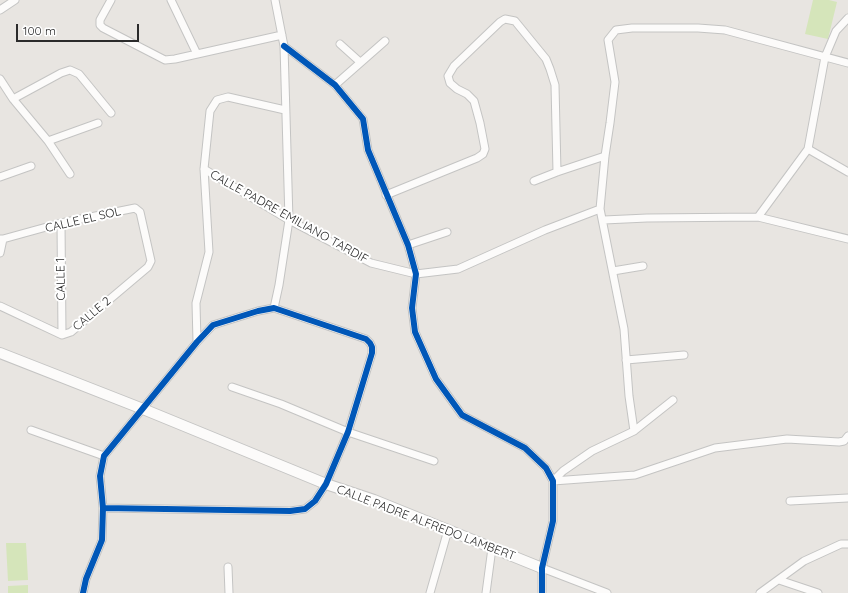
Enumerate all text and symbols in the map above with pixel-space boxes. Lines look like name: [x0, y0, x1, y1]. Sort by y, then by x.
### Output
scale bar: [18, 16, 141, 42]
text: 100 m: [23, 23, 56, 38]
street label: CALLE PADRE EMILIANO TARDIF: [207, 167, 371, 267]
street label: CALLE EL SOL: [44, 204, 122, 236]
street label: CALLE 1: [53, 257, 69, 301]
street label: CALLE 2: [70, 294, 114, 334]
street label: CALLE PADRE ALFREDO LAMBERT: [335, 482, 517, 564]

